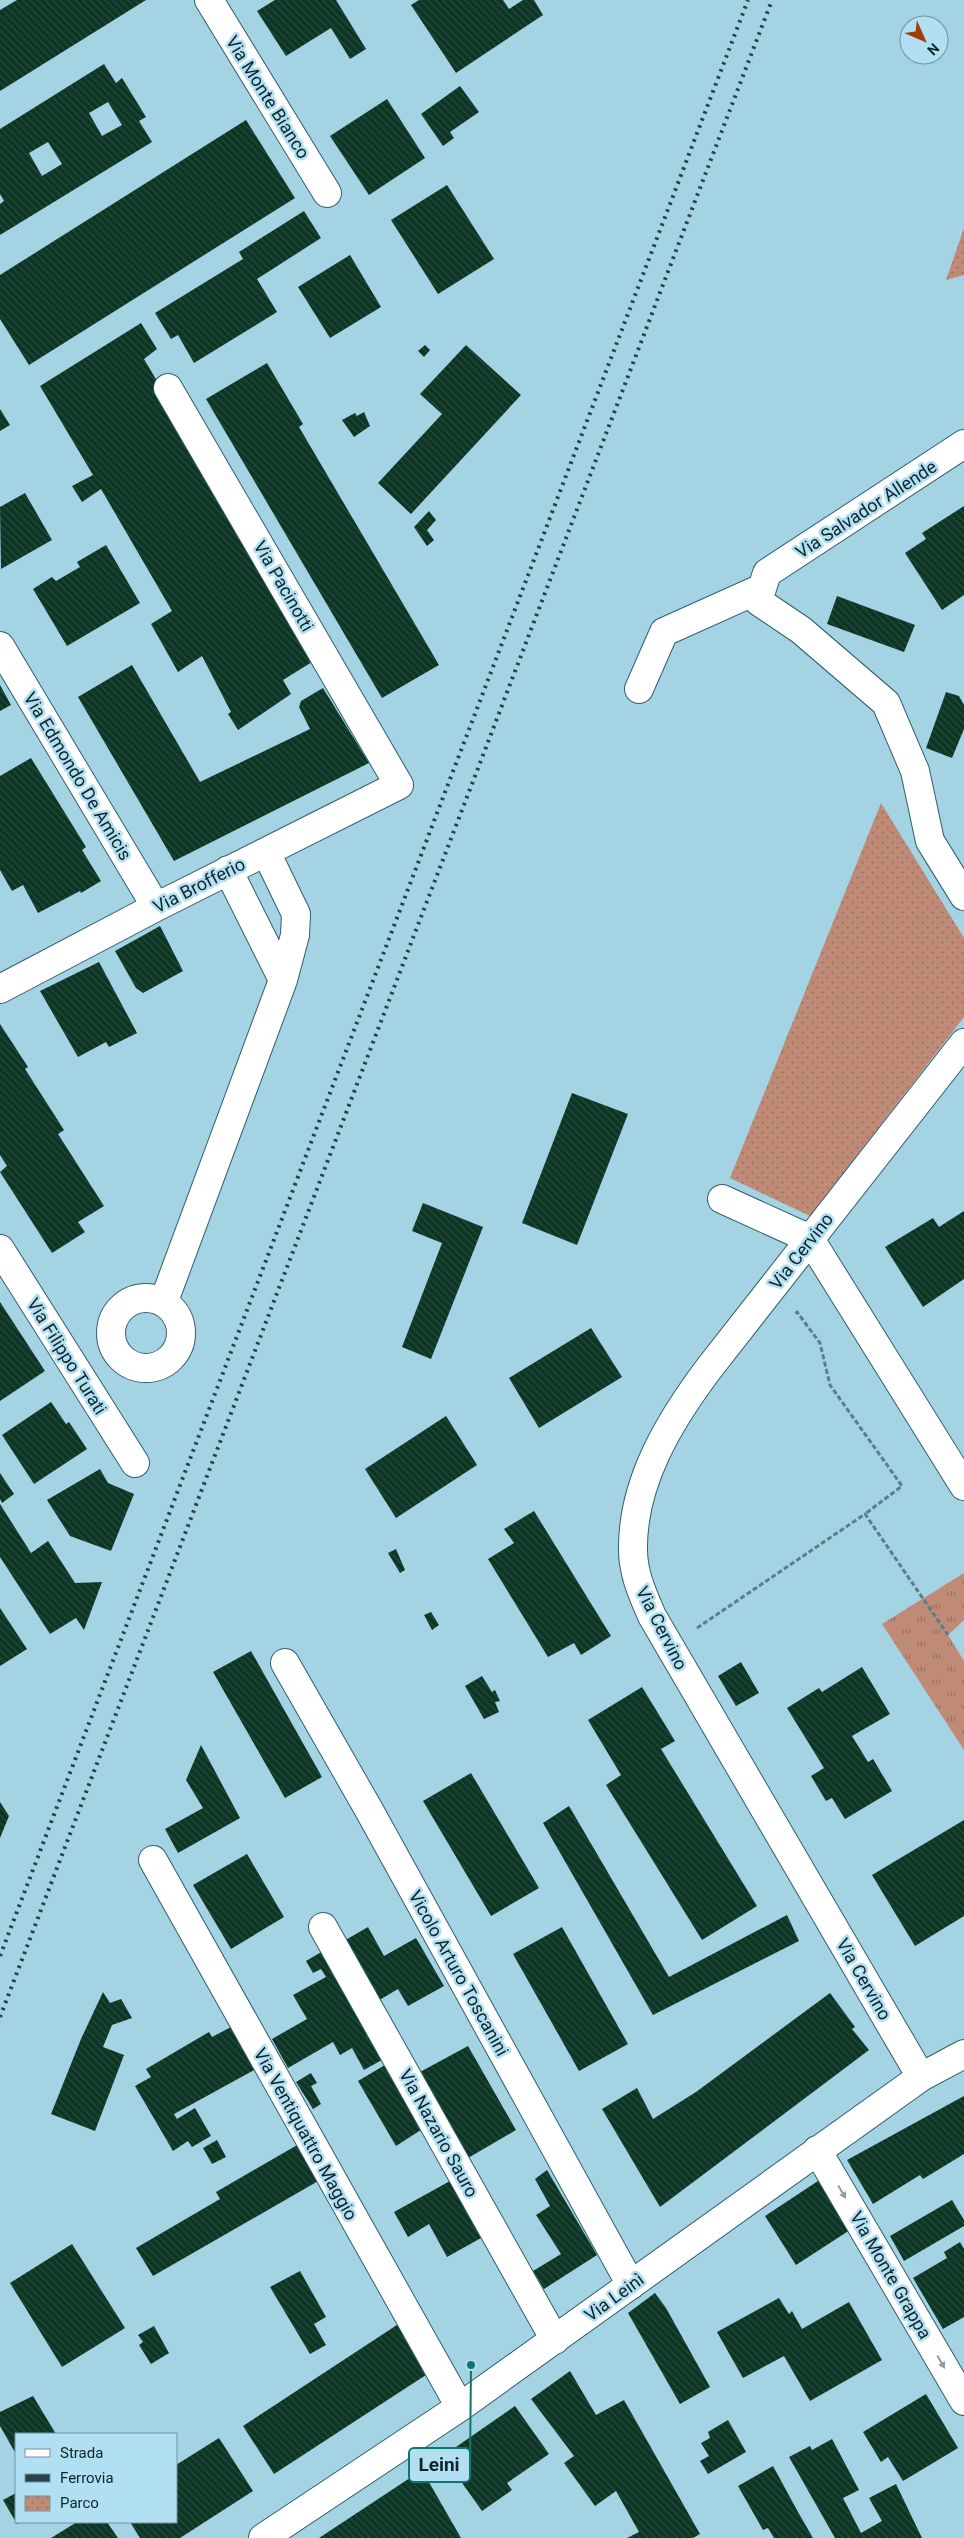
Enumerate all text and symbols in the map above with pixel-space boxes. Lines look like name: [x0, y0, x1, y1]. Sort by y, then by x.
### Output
north arrow: [899, 15, 949, 65]
street label: Via Monte Bianco: [222, 32, 314, 162]
text: N: [924, 40, 942, 58]
street label: Via Salvador Allende: [792, 456, 940, 562]
street label: Via Pacinotti: [250, 537, 318, 635]
street label: Via Edmondo De Amicis: [20, 688, 136, 864]
street label: Via Brofferio: [150, 853, 248, 917]
street label: Via Cervino: [765, 1209, 837, 1293]
street label: Via Filippo Turati: [23, 1294, 111, 1418]
street label: Via Cervino: [632, 1583, 692, 1673]
street label: Vicolo Arturo Toscanini: [405, 1886, 513, 2060]
street label: Via Cervino: [832, 1934, 896, 2024]
street label: Via Ventiquattro Maggio: [250, 2044, 362, 2224]
street label: Via Nazario Sauro: [395, 2065, 483, 2201]
one-way arrow: [837, 2185, 846, 2198]
street label: Via Monte Grappa: [846, 2208, 936, 2342]
street label: Via Leinì: [580, 2268, 648, 2326]
one-way arrow: [937, 2356, 946, 2369]
legend: [15, 2433, 178, 2523]
text: Strada: [60, 2444, 103, 2462]
callout: Leini: [409, 2448, 470, 2482]
text: Leini: [418, 2453, 460, 2476]
text: Ferrovia: [60, 2469, 114, 2487]
text: Parco: [60, 2494, 99, 2512]

